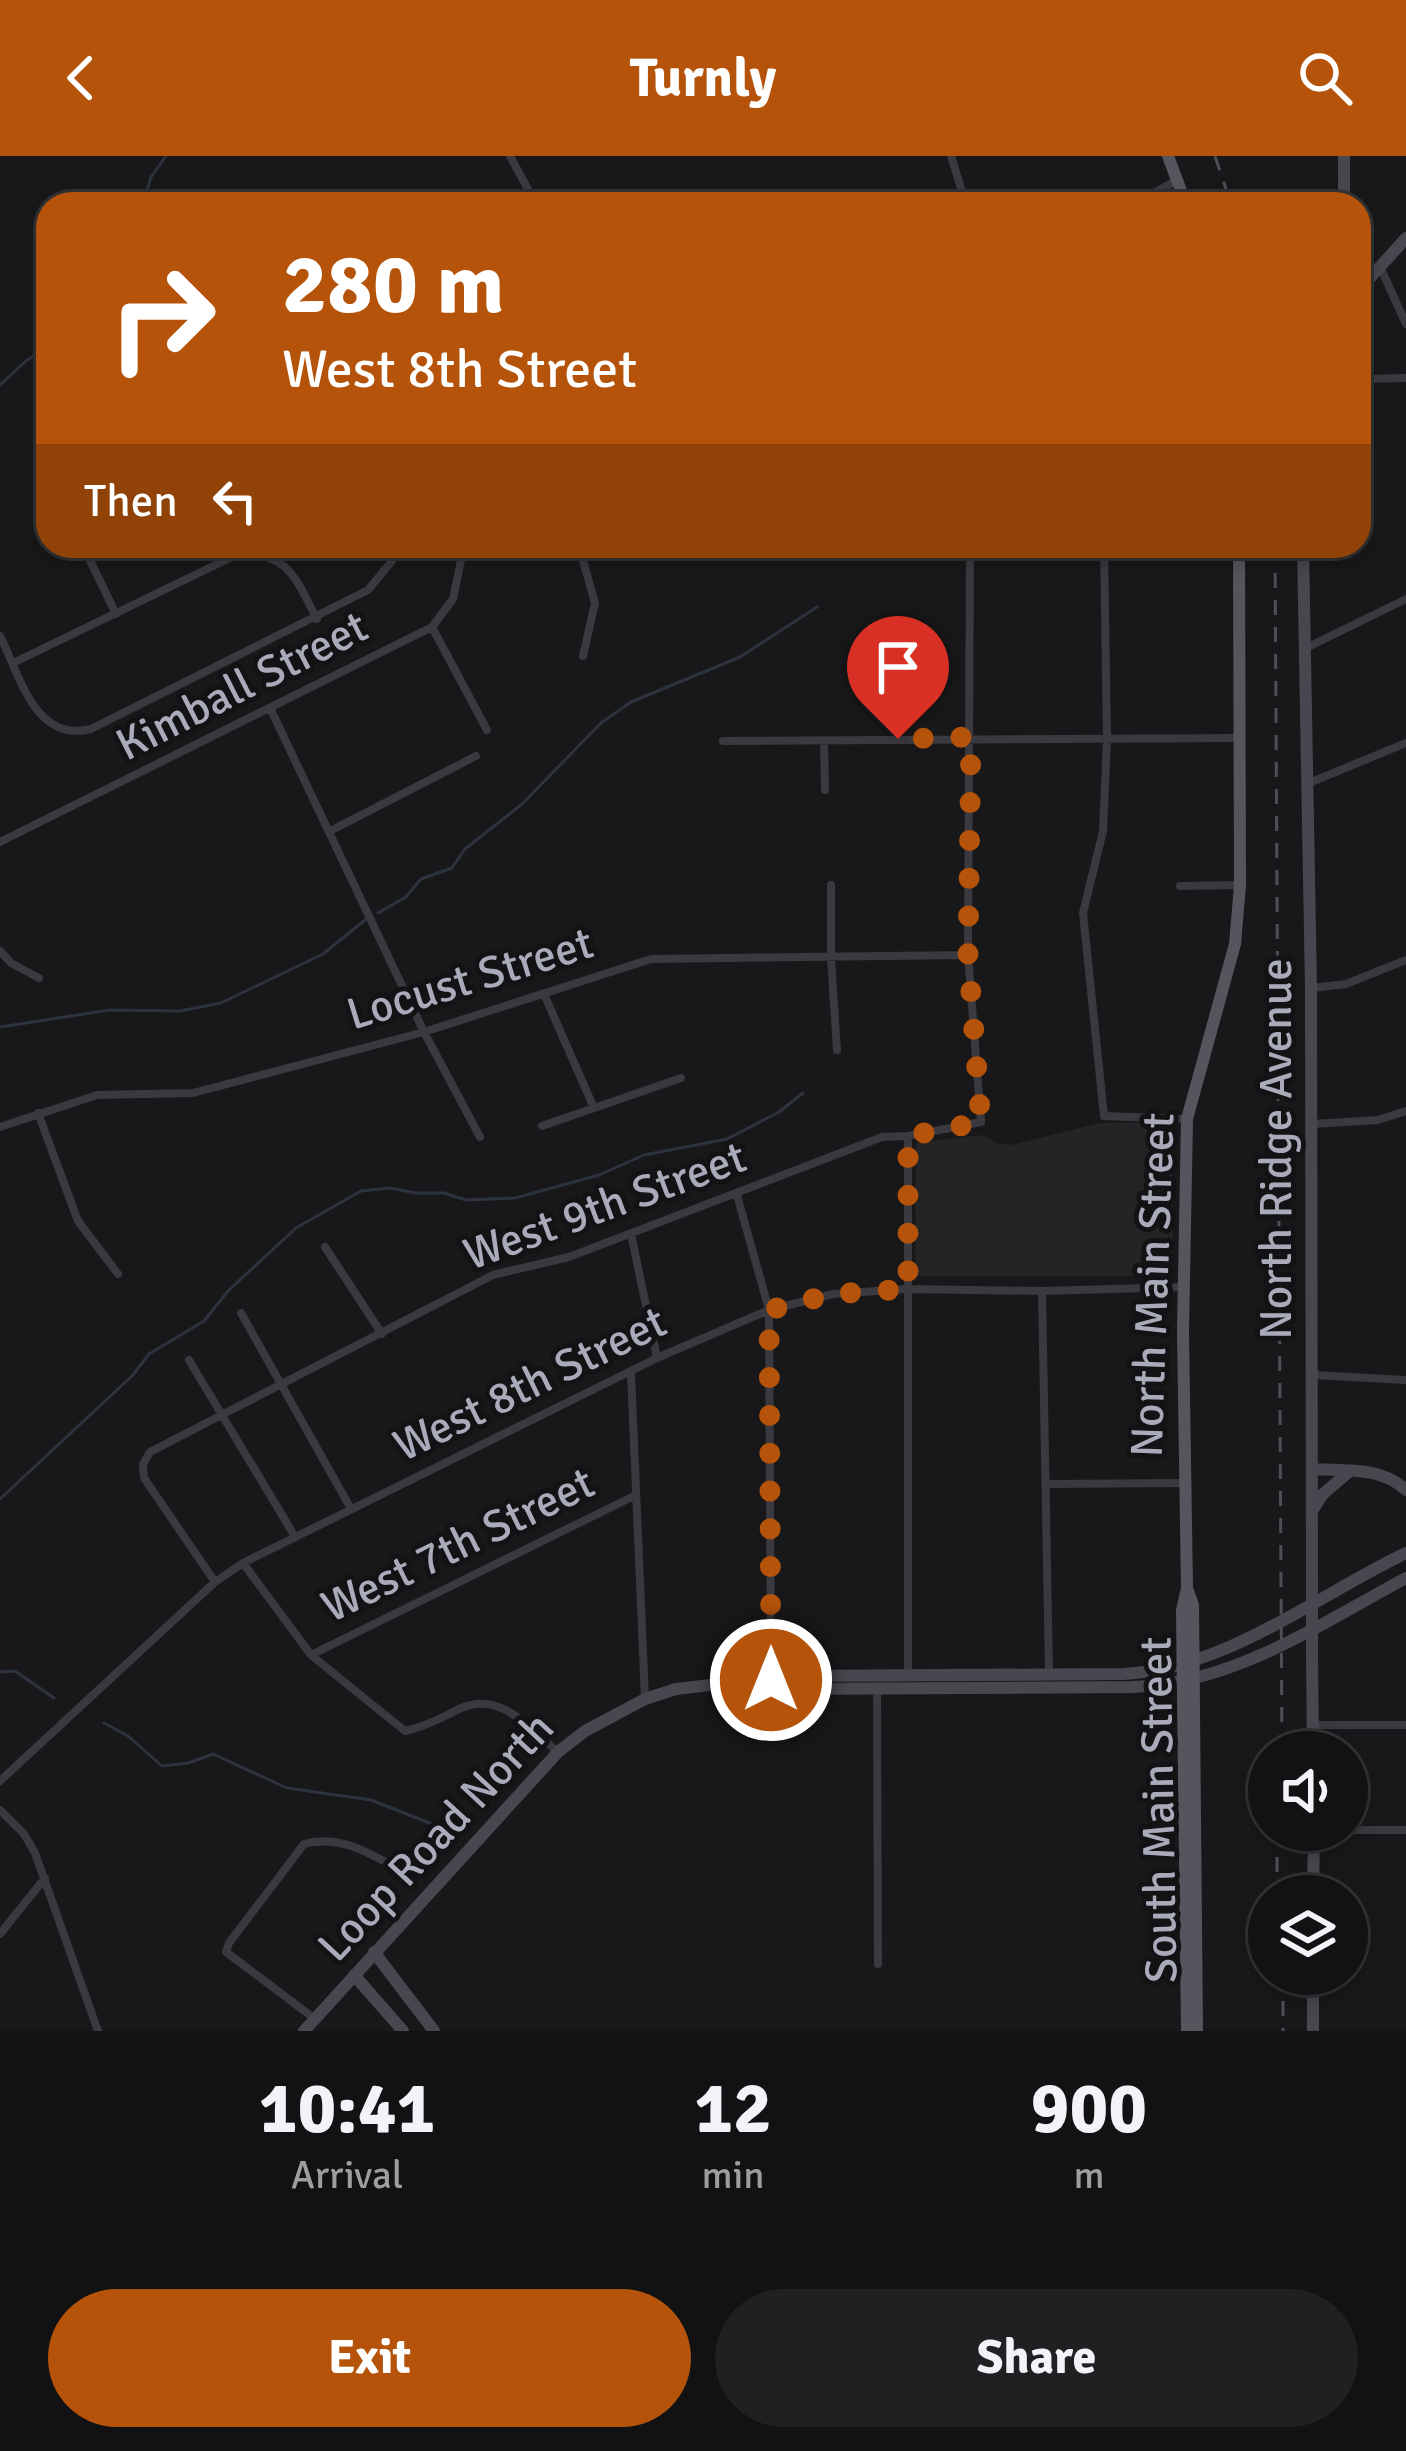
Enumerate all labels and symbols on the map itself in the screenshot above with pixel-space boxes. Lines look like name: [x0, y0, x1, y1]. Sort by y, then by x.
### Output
street label: Kimball Street: [107, 599, 377, 773]
pin: [847, 616, 949, 739]
street label: Locust Street: [340, 916, 600, 1042]
street label: North Ridge Avenue: [1249, 958, 1304, 1340]
street label: North Main Street: [1120, 1112, 1186, 1458]
street label: West 9th Street: [456, 1130, 754, 1282]
street label: West 8th Street: [385, 1294, 675, 1474]
street label: West 7th Street: [313, 1455, 603, 1635]
position arrow: [708, 1617, 834, 1743]
street label: South Main Street: [1128, 1636, 1190, 1984]
street label: Loop Road North: [306, 1701, 566, 1973]

